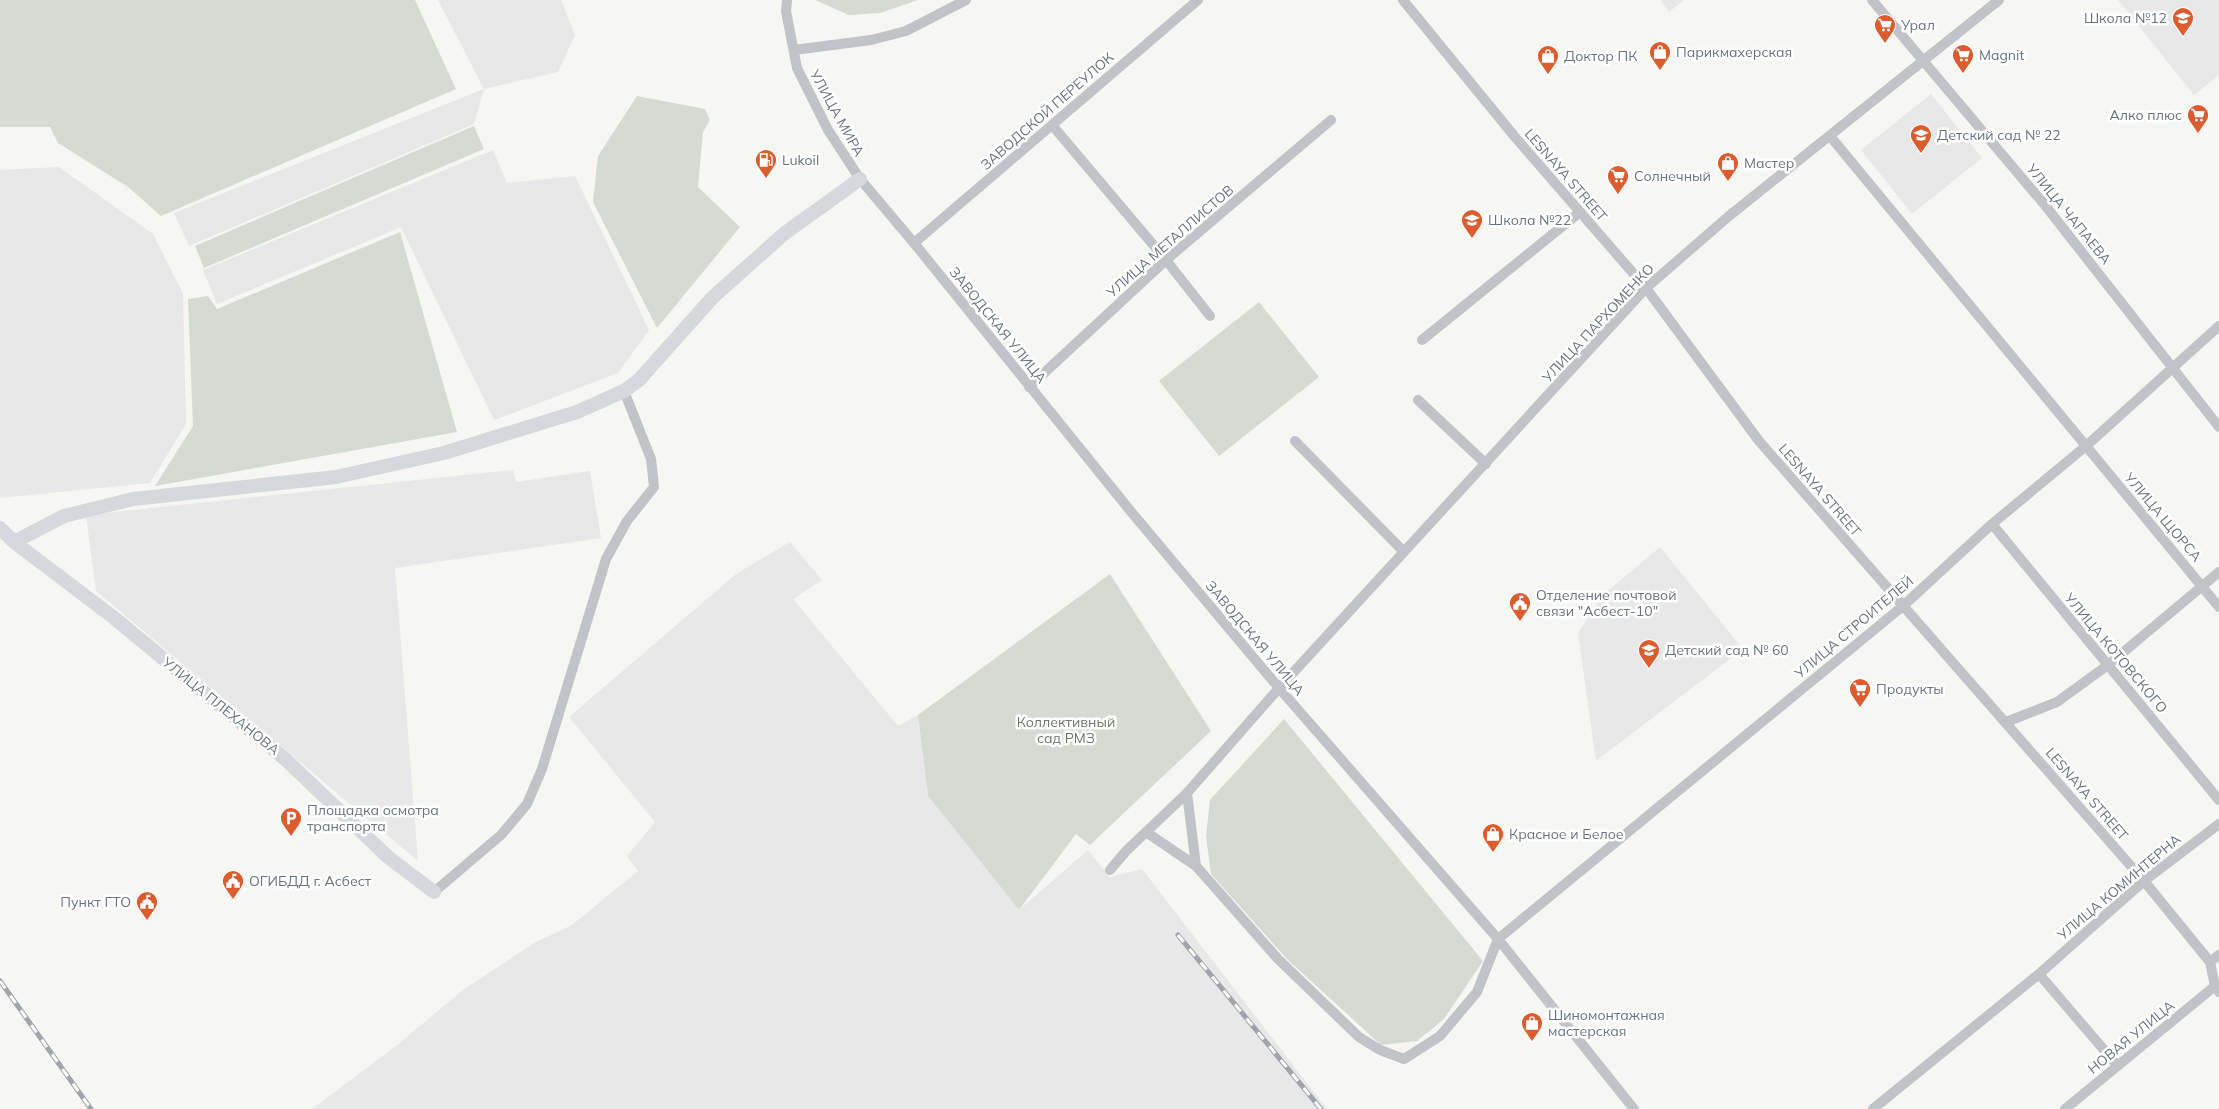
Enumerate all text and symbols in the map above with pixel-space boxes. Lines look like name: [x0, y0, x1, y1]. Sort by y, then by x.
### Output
school or university icon: Школа №12: [2171, 6, 2195, 37]
place label: Школа №12: [2084, 9, 2167, 27]
supermarket icon: Урал: [1873, 13, 1897, 44]
place label: Урал: [1900, 16, 1935, 34]
shop icon: Парикмахерская: [1648, 40, 1672, 71]
place label: Парикмахерская: [1676, 43, 1792, 61]
supermarket icon: Magnit: [1951, 43, 1975, 74]
shop icon: Доктор ПК: [1536, 44, 1560, 75]
place label: Magnit: [1979, 46, 2024, 64]
place label: Доктор ПК: [1564, 47, 1638, 65]
street label: ЗАВОДСКОЙ ПЕРЕУЛОК: [977, 48, 1118, 174]
street label: УЛИЦА МИРА: [805, 66, 869, 160]
supermarket icon: Алко плюс: [2186, 103, 2210, 134]
place label: Алко плюс: [2110, 106, 2182, 124]
school or university icon: Детский сад № 22: [1909, 123, 1933, 154]
street label: LESNAYA STREET: [1521, 125, 1612, 226]
place label: Детский сад № 22: [1937, 126, 2061, 144]
fuel station icon: Lukoil: [754, 148, 778, 179]
place label: Lukoil: [782, 151, 819, 169]
shop icon: Мастер: [1716, 151, 1740, 182]
place label: Мастер: [1744, 154, 1794, 172]
street label: УЛИЦА ЧАПАЕВА: [2022, 159, 2116, 269]
supermarket icon: Солнечный: [1606, 164, 1630, 195]
place label: Солнечный: [1634, 167, 1711, 185]
street label: УЛИЦА МЕТАЛЛИСТОВ: [1102, 181, 1237, 302]
school or university icon: Школа №22: [1460, 208, 1484, 239]
place label: Школа №22: [1488, 211, 1571, 229]
street label: УЛИЦА ПАРХОМЕНКО: [1538, 260, 1658, 387]
street label: ЗАВОДСКАЯ УЛИЦА: [945, 263, 1051, 387]
street label: LESNAYA STREET: [1775, 440, 1866, 541]
street label: УЛИЦА ЩОРСА: [2120, 468, 2206, 566]
street label: УЛИЦА СТРОИТЕЛЕЙ: [1790, 572, 1917, 683]
street label: ЗАВОДСКАЯ УЛИЦА: [1202, 577, 1309, 700]
place label: Отделение почтовой связи "Асбест-10": [1536, 586, 1677, 620]
street label: УЛИЦА КОТОВСКОГО: [2060, 589, 2171, 717]
public building icon: Отделение почтовой связи "Асбест-10": [1508, 591, 1532, 622]
school or university icon: Детский сад № 60: [1637, 638, 1661, 669]
place label: Детский сад № 60: [1665, 641, 1789, 659]
street label: УЛИЦА ПЛЕХАНОВА: [158, 653, 284, 759]
supermarket icon: Продукты: [1848, 677, 1872, 708]
place label: Продукты: [1876, 680, 1944, 698]
park label: Коллективный сад РМЗ: [1017, 713, 1115, 747]
street label: LESNAYA STREET: [2042, 744, 2133, 845]
place label: Площадка осмотра транспорта: [307, 801, 439, 835]
parking icon: Площадка осмотра транспорта: [279, 806, 303, 837]
shop icon: Красное и Белое: [1481, 822, 1505, 853]
place label: Красное и Белое: [1509, 825, 1624, 843]
street label: УЛИЦА КОМИНТЕРНА: [2053, 830, 2185, 945]
public building icon: ОГИБДД г. Асбест: [221, 869, 245, 900]
place label: ОГИБДД г. Асбест: [249, 872, 372, 890]
public building icon: Пункт ГТО: [135, 890, 159, 921]
place label: Пункт ГТО: [60, 893, 131, 911]
street label: НОВАЯ УЛИЦА: [2084, 996, 2179, 1077]
place label: Шиномонтажная мастерская: [1548, 1006, 1665, 1040]
shop icon: Шиномонтажная мастерская: [1520, 1011, 1544, 1042]

